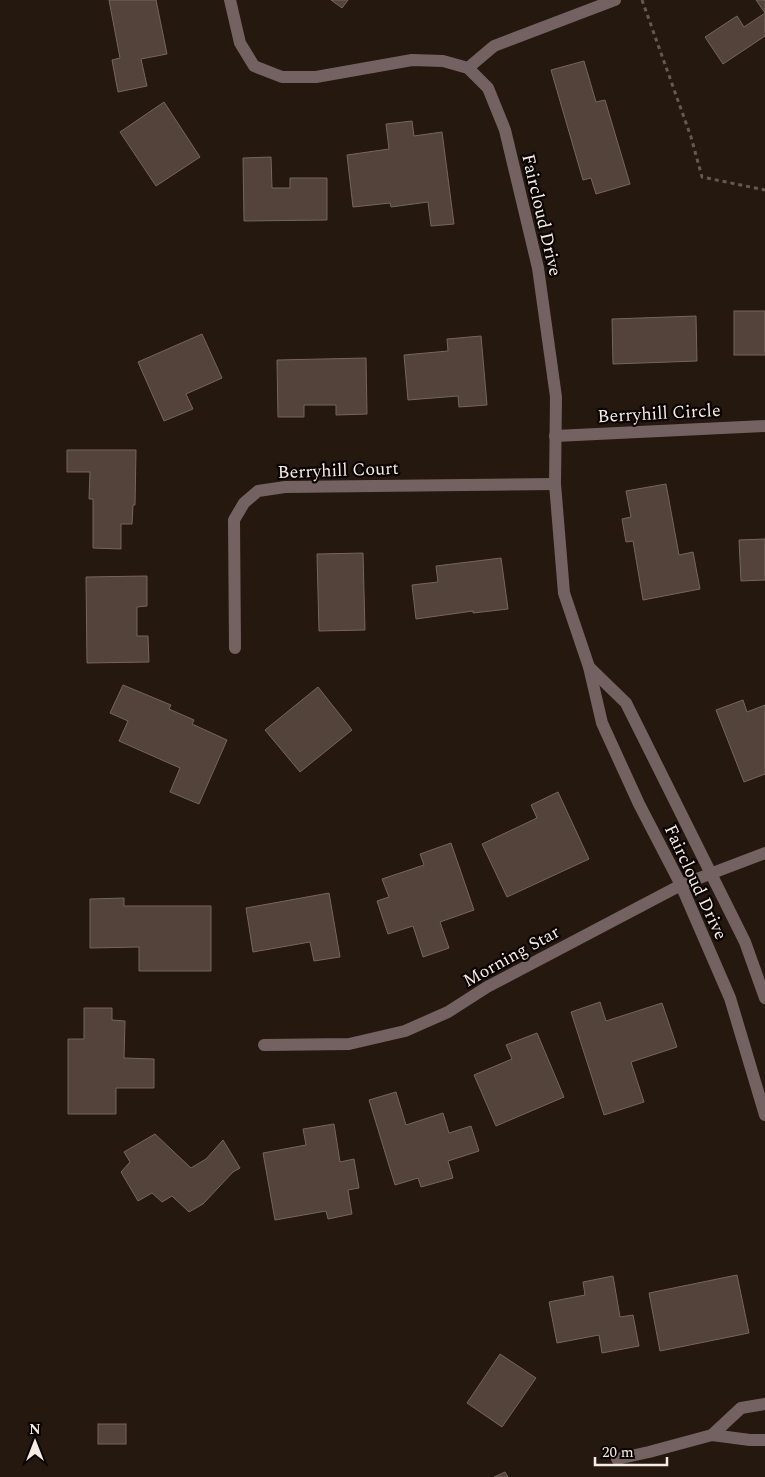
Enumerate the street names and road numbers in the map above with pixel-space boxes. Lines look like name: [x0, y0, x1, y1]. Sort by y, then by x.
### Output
street label: Faircloud Drive: [514, 151, 569, 279]
street label: Berryhill Circle: [597, 397, 721, 430]
street label: Berryhill Court: [277, 455, 399, 486]
street label: Faircloud Drive: [657, 820, 734, 944]
street label: Morning Star: [458, 919, 565, 994]

